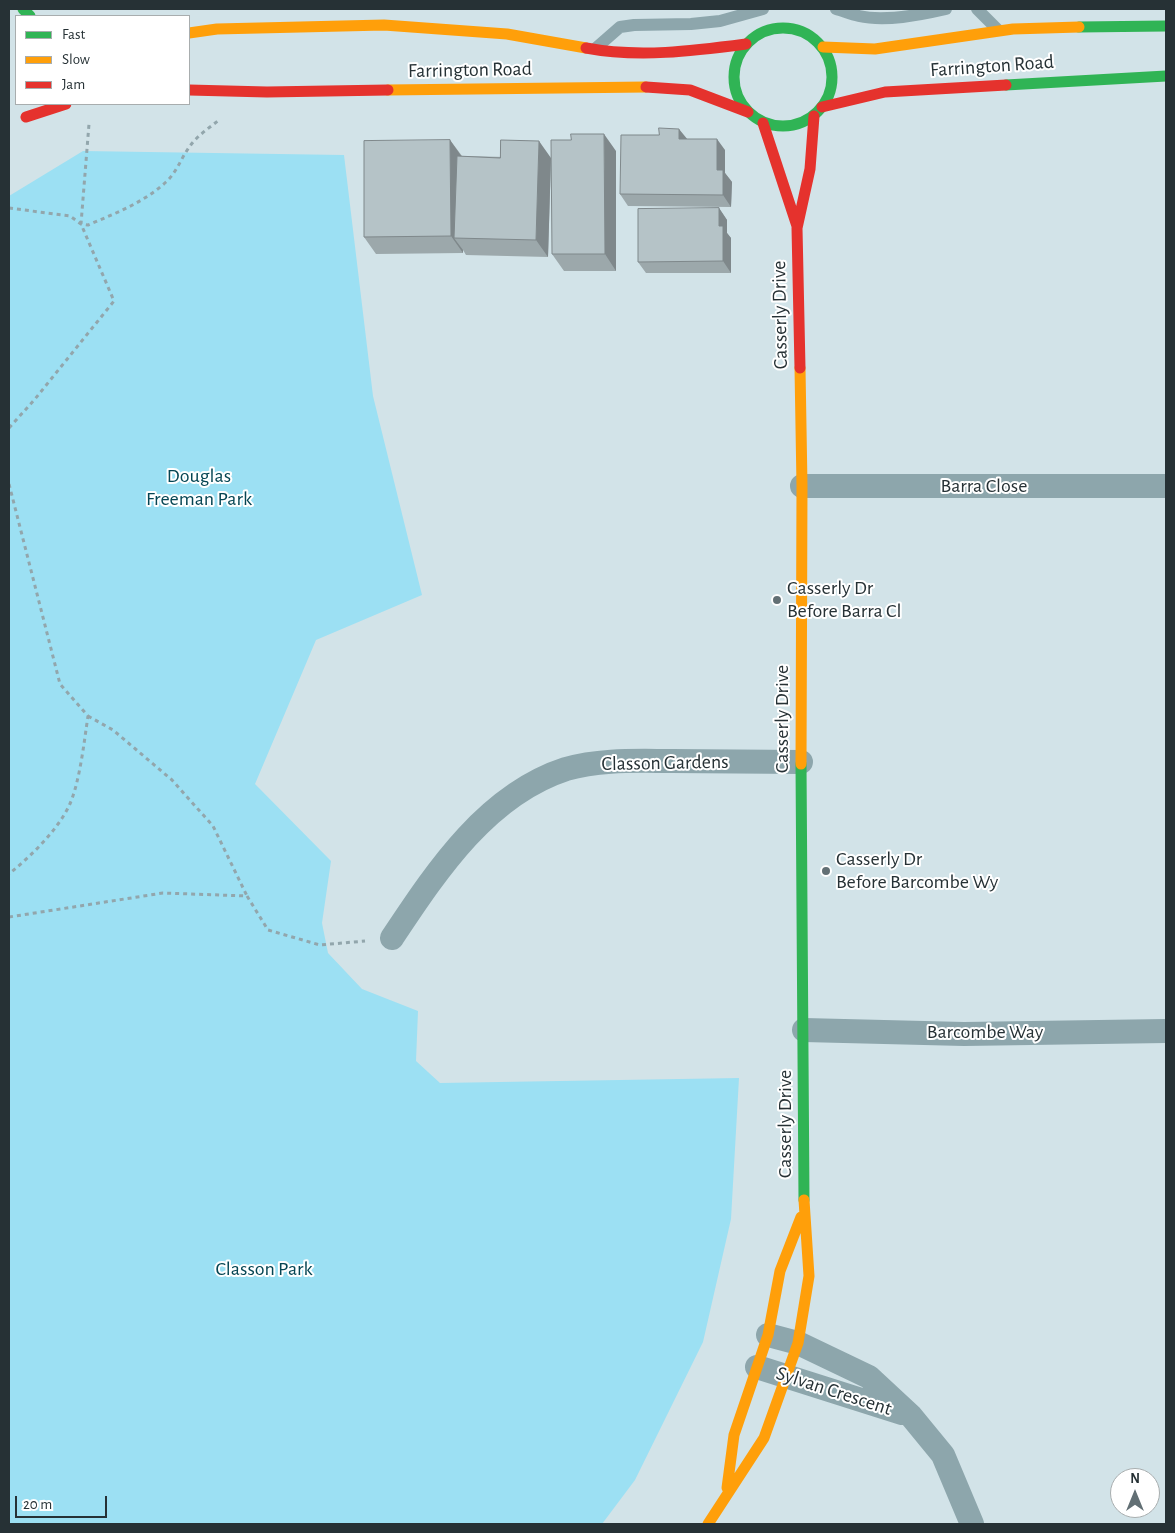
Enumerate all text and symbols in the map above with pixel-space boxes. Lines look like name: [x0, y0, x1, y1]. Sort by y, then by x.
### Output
legend: [15, 15, 190, 105]
text: Fast: [62, 27, 85, 42]
street label: Farrington Road: [929, 50, 1055, 82]
text: Slow: [62, 52, 90, 67]
street label: Farrington Road: [408, 57, 532, 83]
text: Jam: [62, 77, 85, 92]
street label: Casserly Drive: [767, 261, 793, 369]
park label: Douglas Freeman Park: [146, 464, 252, 511]
street label: Barra Close: [941, 474, 1027, 498]
place label: Casserly Dr Before Barra Cl: [787, 576, 901, 623]
marker: Casserly Dr Before Barra Cl: [771, 594, 783, 606]
street label: Casserly Drive: [770, 665, 794, 773]
street label: Classon Gardens: [601, 750, 729, 776]
place label: Casserly Dr Before Barcombe Wy: [836, 847, 998, 894]
marker: Casserly Dr Before Barcombe Wy: [820, 865, 832, 877]
street label: Barcombe Way: [927, 1020, 1043, 1044]
street label: Casserly Drive: [773, 1070, 797, 1178]
park label: Classon Park: [215, 1257, 313, 1281]
street label: Sylvan Crescent: [773, 1361, 895, 1421]
north arrow: [1110, 1468, 1160, 1518]
text: N: [1130, 1472, 1140, 1486]
scale bar: [18, 1486, 110, 1518]
text: 20 m: [23, 1497, 52, 1512]

